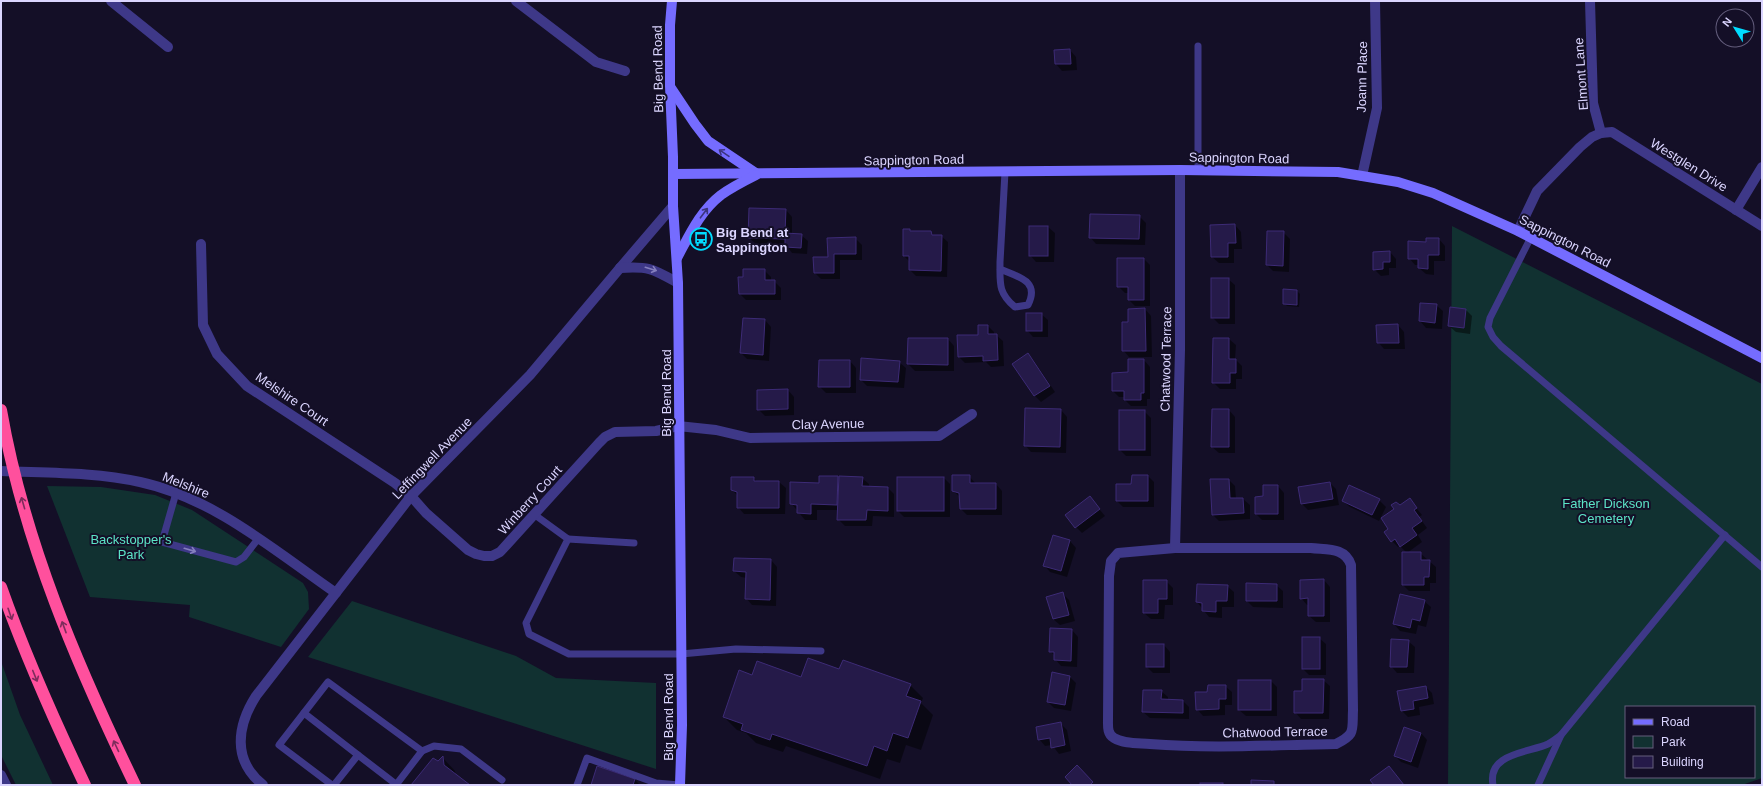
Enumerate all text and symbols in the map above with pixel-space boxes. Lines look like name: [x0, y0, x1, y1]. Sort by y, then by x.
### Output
north arrow: [1715, 8, 1755, 48]
text: N: [1720, 15, 1734, 29]
street label: Big Bend Road: [650, 25, 666, 113]
street label: Elmont Lane: [1571, 37, 1591, 111]
street label: Joann Place: [1354, 41, 1370, 113]
street label: Westglen Drive: [1648, 135, 1730, 195]
one-way arrow: [719, 149, 730, 157]
street label: Sappington Road: [1189, 150, 1289, 166]
street label: Sappington Road: [864, 152, 964, 168]
one-way arrow: [700, 207, 708, 218]
street label: Sappington Road: [1517, 212, 1613, 270]
place label: Big Bend at Sappington: [716, 225, 789, 255]
bus stop icon: Big Bend at Sappington: [688, 226, 714, 252]
one-way arrow: [644, 266, 657, 273]
street label: Chatwood Terrace: [1158, 306, 1174, 412]
street label: Big Bend Road: [659, 349, 674, 437]
street label: Melshire Court: [253, 369, 332, 429]
street label: Leffingwell Avenue: [389, 414, 475, 502]
street label: Clay Avenue: [791, 416, 865, 432]
street label: Winberry Court: [495, 462, 565, 538]
street label: Melshire: [160, 469, 212, 501]
park label: Father Dickson Cemetery: [1562, 496, 1650, 526]
one-way arrow: [19, 497, 26, 510]
park label: Backstopper's Park: [90, 532, 172, 562]
one-way arrow: [184, 547, 197, 554]
one-way arrow: [7, 607, 15, 619]
one-way arrow: [60, 621, 68, 633]
one-way arrow: [32, 669, 39, 681]
street label: Big Bend Road: [661, 673, 676, 761]
legend: [1625, 706, 1755, 778]
text: Road: [1661, 715, 1690, 729]
street label: Chatwood Terrace: [1222, 724, 1328, 740]
text: Park: [1661, 735, 1687, 749]
one-way arrow: [112, 740, 119, 752]
text: Building: [1661, 755, 1704, 769]

